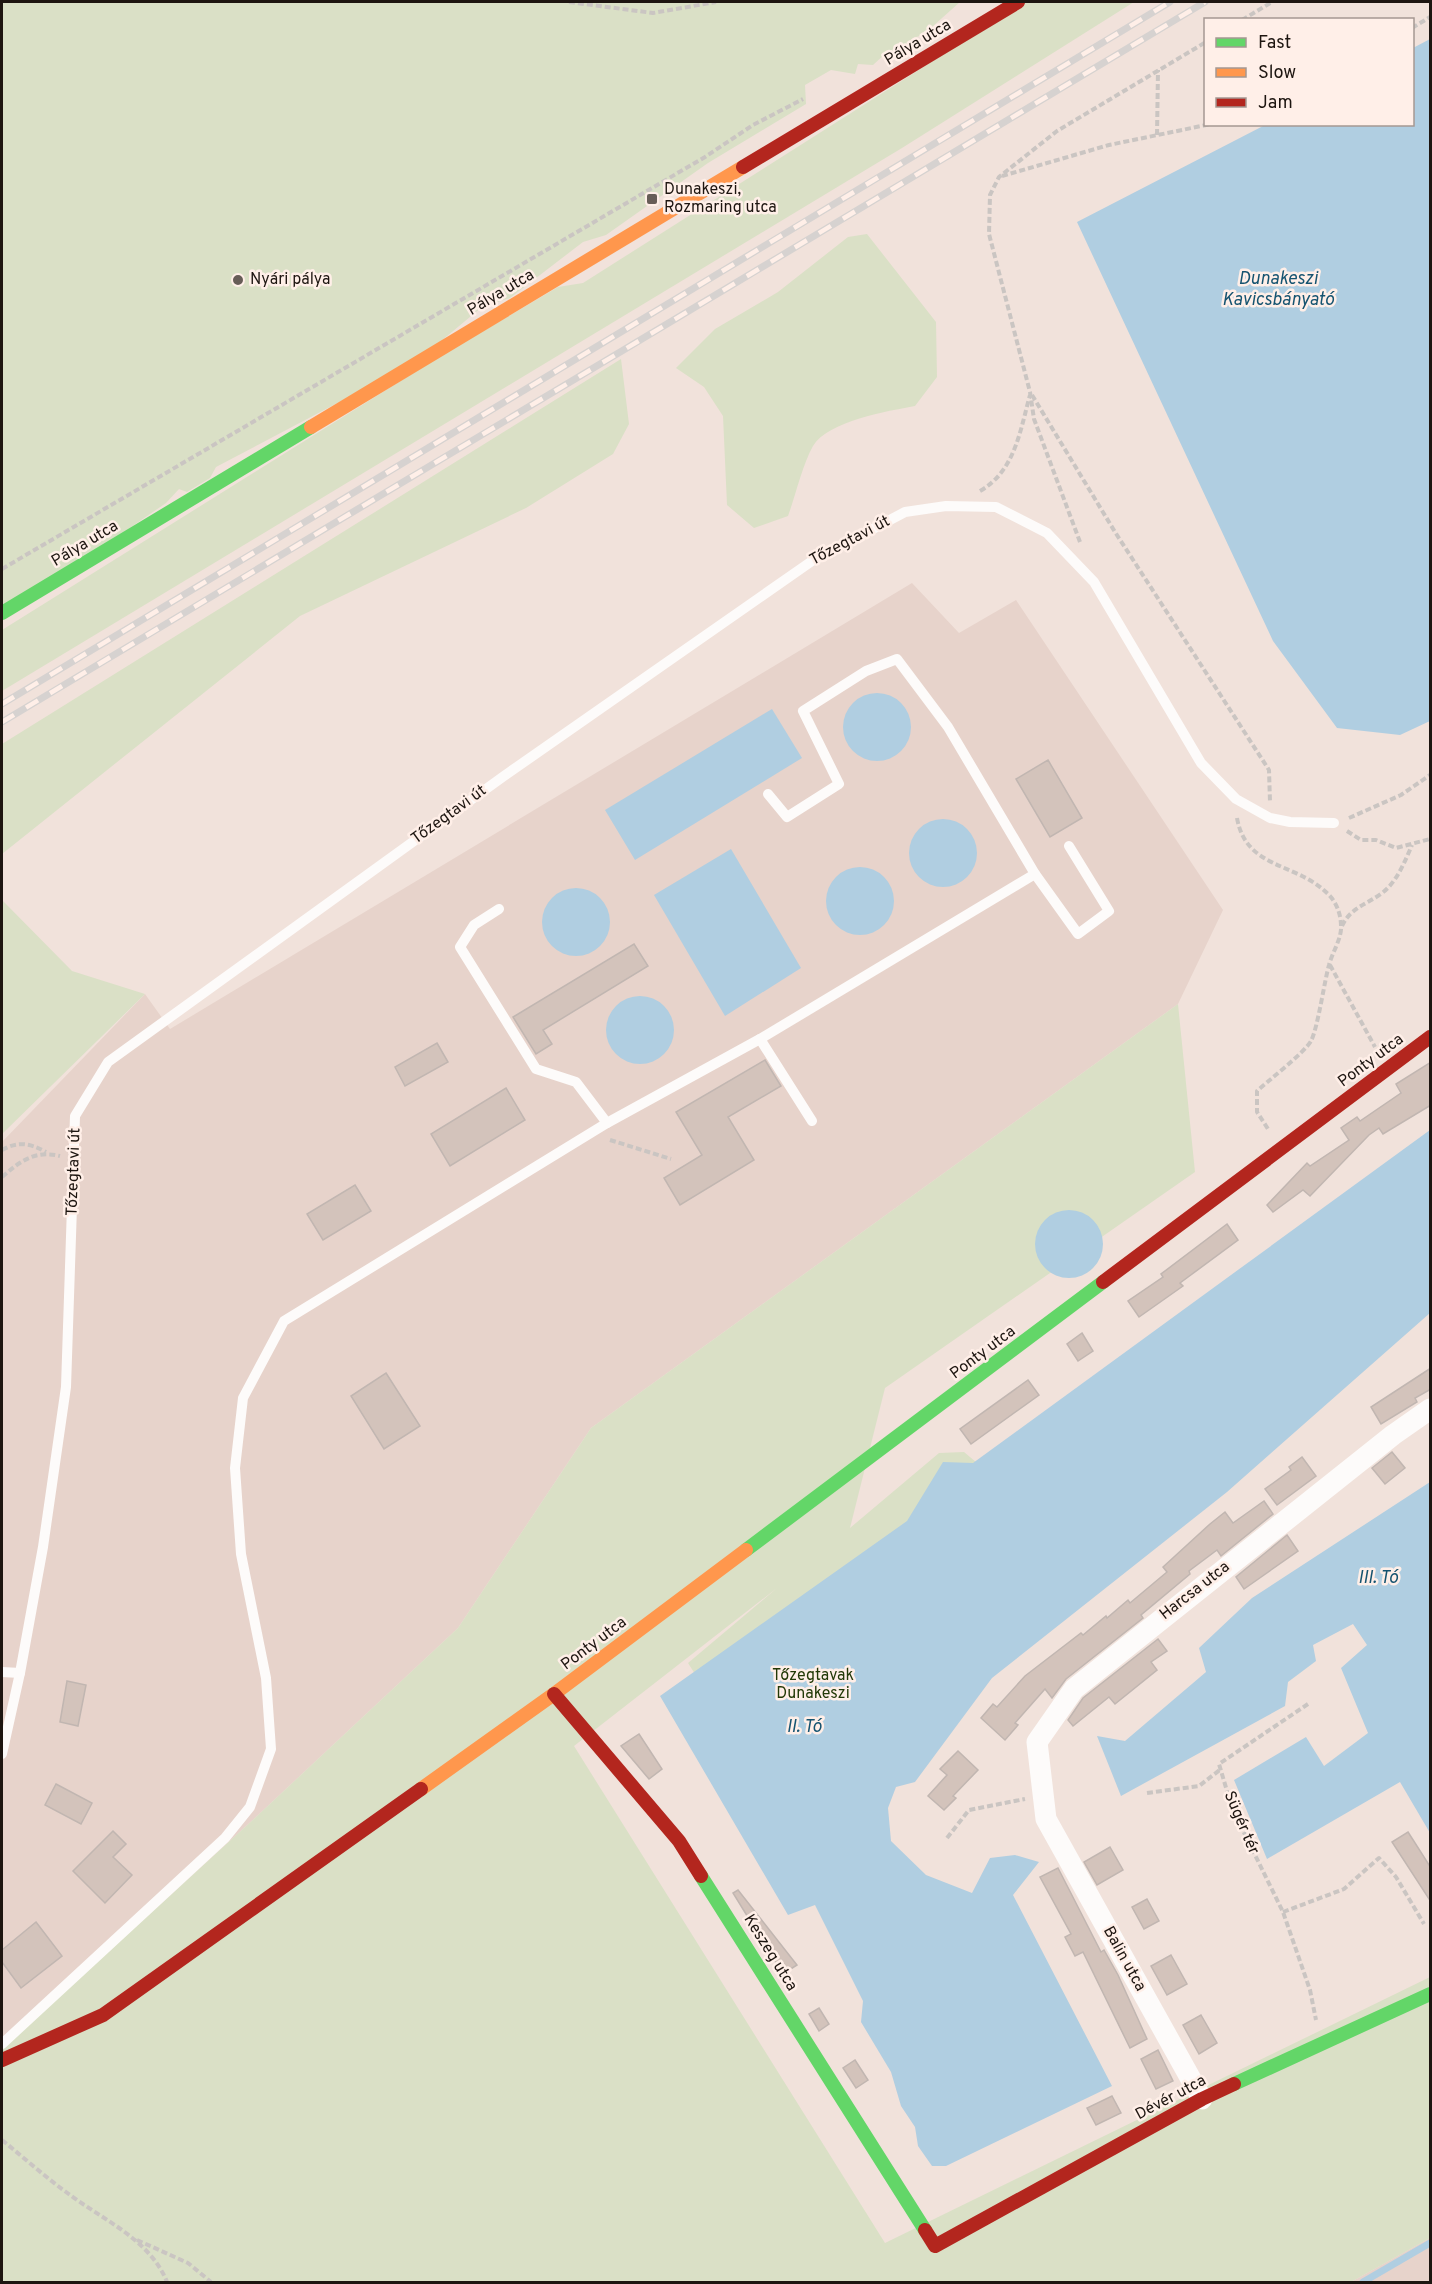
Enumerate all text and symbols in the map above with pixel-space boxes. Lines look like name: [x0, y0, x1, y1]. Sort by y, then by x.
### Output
street label: Pálya utca: [881, 15, 955, 71]
legend: [1204, 18, 1414, 126]
text: Fast: [1258, 32, 1291, 55]
text: Slow: [1258, 62, 1296, 85]
text: Jam: [1258, 92, 1293, 115]
place label: Dunakeszi, Rozmaring utca: [664, 180, 777, 218]
marker: Dunakeszi, Rozmaring utca: [645, 192, 659, 206]
street label: Pálya utca: [464, 265, 538, 321]
water label: Dunakeszi Kavicsbányató: [1222, 268, 1335, 312]
place label: Nyári pálya: [250, 270, 330, 290]
marker: Nyári pálya: [231, 273, 245, 287]
street label: Tőzegtavi út: [806, 511, 894, 571]
street label: Pálya utca: [48, 516, 122, 572]
street label: Tőzegtavi út: [407, 781, 491, 849]
street label: Ponty utca: [1334, 1030, 1408, 1092]
street label: Tőzegtavi út: [62, 1128, 86, 1216]
street label: Ponty utca: [946, 1322, 1020, 1384]
street label: Harcsa utca: [1156, 1557, 1234, 1625]
water label: III. Tó: [1358, 1567, 1399, 1590]
street label: Ponty utca: [557, 1613, 631, 1675]
park label: Tőzegtavak Dunakeszi: [772, 1666, 854, 1704]
water label: II. Tó: [786, 1716, 823, 1739]
street label: Sügér tér: [1219, 1788, 1263, 1858]
street label: Keszeg utca: [739, 1911, 801, 1995]
street label: Balin utca: [1098, 1923, 1150, 1995]
street label: Dévér utca: [1132, 2071, 1210, 2125]

